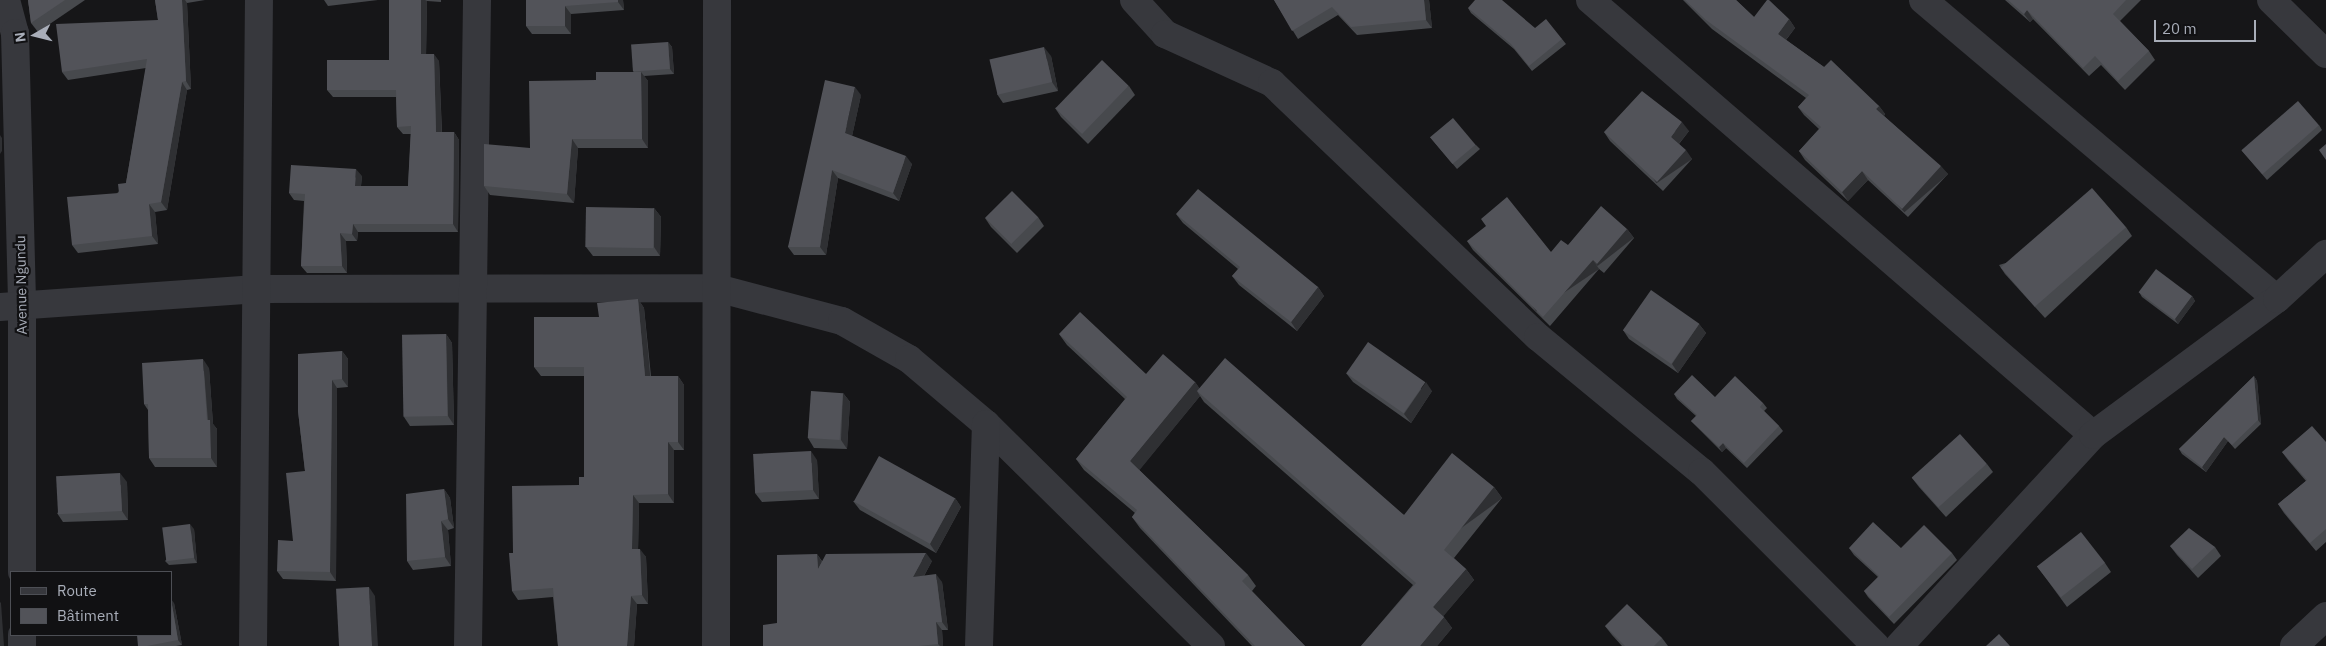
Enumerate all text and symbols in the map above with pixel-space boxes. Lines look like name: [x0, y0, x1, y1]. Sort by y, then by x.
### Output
north arrow: [10, 10, 60, 60]
scale bar: [2156, 10, 2258, 42]
text: 20 m: [2162, 19, 2197, 38]
text: N: [11, 31, 30, 43]
street label: Avenue Ngundu: [12, 235, 30, 335]
legend: [10, 571, 172, 636]
text: Route: [57, 581, 97, 600]
text: Bâtiment: [57, 606, 119, 625]

